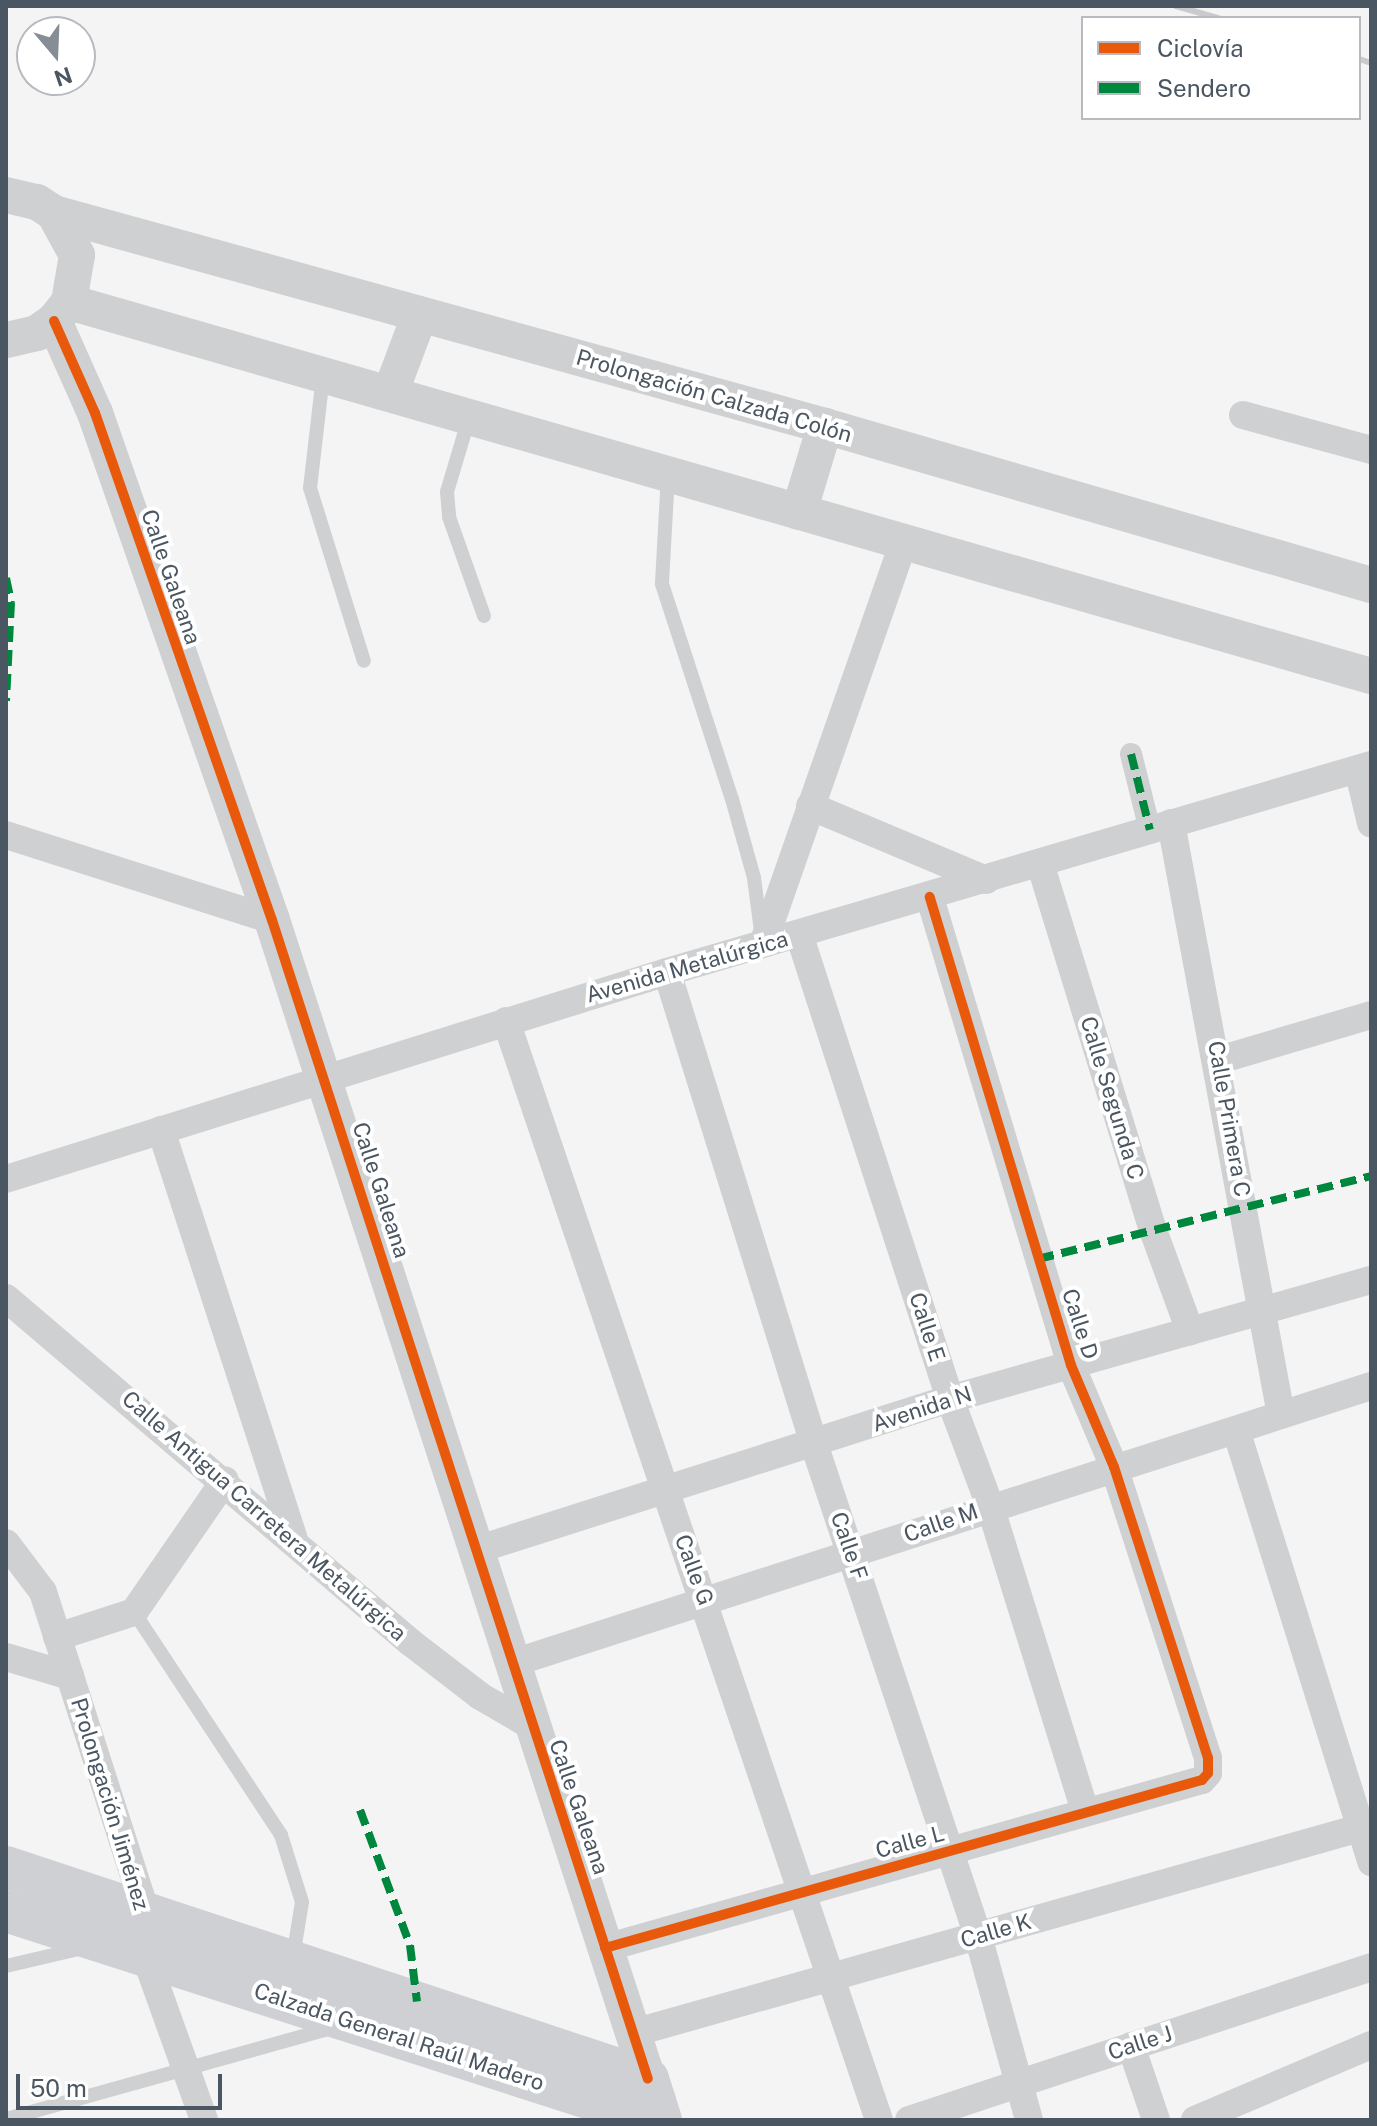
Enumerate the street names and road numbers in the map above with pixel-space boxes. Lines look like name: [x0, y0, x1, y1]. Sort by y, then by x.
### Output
street label: Prolongación Calzada Colón: [573, 344, 855, 448]
street label: Calle Galeana: [136, 506, 206, 648]
street label: Avenida Metalúrgica: [583, 926, 791, 1008]
street label: Calle Segunda C: [1075, 1013, 1149, 1183]
street label: Calle Primera C: [1202, 1039, 1256, 1199]
street label: Calle Galeana: [347, 1119, 415, 1261]
street label: Calle D: [1056, 1285, 1104, 1363]
street label: Calle E: [903, 1289, 951, 1365]
street label: Avenida N: [869, 1381, 975, 1437]
street label: Calle Antigua Carretera Metalúrgica: [116, 1385, 412, 1647]
street label: Calle M: [900, 1498, 982, 1548]
street label: Calle F: [825, 1508, 873, 1584]
street label: Calle G: [669, 1531, 719, 1609]
street label: Prolongación Jiménez: [65, 1695, 155, 1913]
street label: Calle Galeana: [544, 1736, 614, 1878]
street label: Calle L: [873, 1820, 947, 1864]
street label: Calle K: [958, 1908, 1034, 1954]
street label: Calzada General Raúl Madero: [251, 1978, 547, 2096]
street label: Calle J: [1105, 2020, 1175, 2066]

